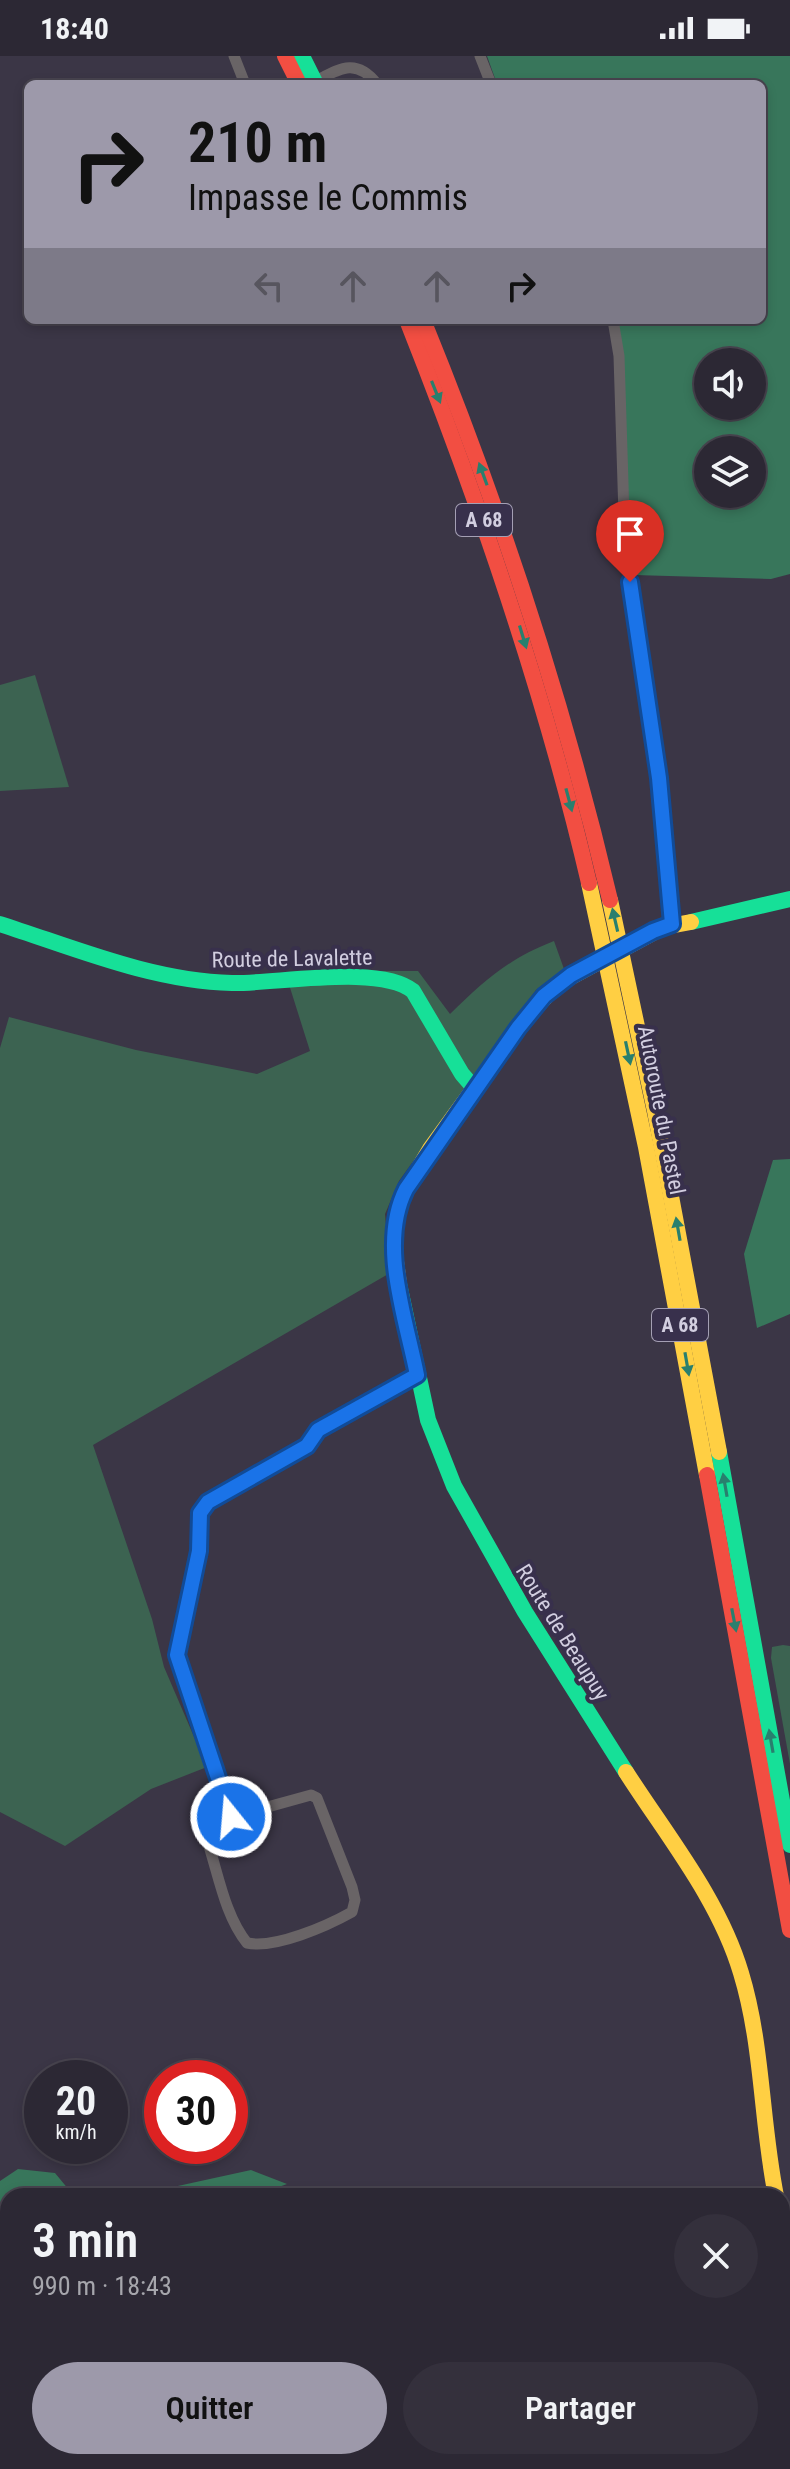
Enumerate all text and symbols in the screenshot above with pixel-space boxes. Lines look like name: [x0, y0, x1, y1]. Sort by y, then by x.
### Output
text: 18:40: [40, 11, 109, 46]
text: 210 m: [188, 110, 327, 176]
icon: right: [56, 112, 160, 216]
text: Impasse le Commis: [188, 177, 468, 219]
icon: left: [247, 264, 291, 308]
icon: ahead: [331, 264, 375, 308]
icon: ahead: [415, 264, 459, 308]
icon: right: [499, 264, 543, 308]
map controls: [694, 348, 766, 508]
button: sound: [694, 348, 766, 420]
one-way arrow: [430, 380, 443, 404]
button: layers: [694, 436, 766, 508]
one-way arrow: [476, 462, 488, 486]
pin: [596, 500, 664, 582]
road number: A 68: [456, 504, 512, 536]
icon: arrive: [608, 512, 652, 556]
one-way arrow: [517, 626, 530, 650]
one-way arrow: [564, 788, 576, 813]
one-way arrow: [608, 907, 621, 932]
street label: Route de Lavalette: [211, 945, 373, 972]
street label: Autoroute du Pastel: [633, 1023, 690, 1197]
one-way arrow: [623, 1041, 635, 1066]
one-way arrow: [671, 1216, 683, 1241]
road number: A 68: [652, 1309, 708, 1341]
one-way arrow: [682, 1352, 694, 1377]
one-way arrow: [718, 1472, 730, 1497]
street label: Route de Beaupuy: [511, 1560, 614, 1705]
one-way arrow: [728, 1607, 740, 1632]
one-way arrow: [765, 1728, 777, 1753]
position arrow: [189, 1775, 273, 1859]
speed limit sign: 30: [144, 2060, 248, 2164]
text: 20: [56, 2078, 96, 2125]
text: km/h: [55, 2120, 97, 2144]
text: 3 min: [32, 2212, 138, 2269]
button: close: [674, 2214, 758, 2298]
text: 990 m · 18:43: [32, 2271, 172, 2301]
button: Quitter: [32, 2362, 387, 2454]
button: Partager: [403, 2362, 758, 2454]

